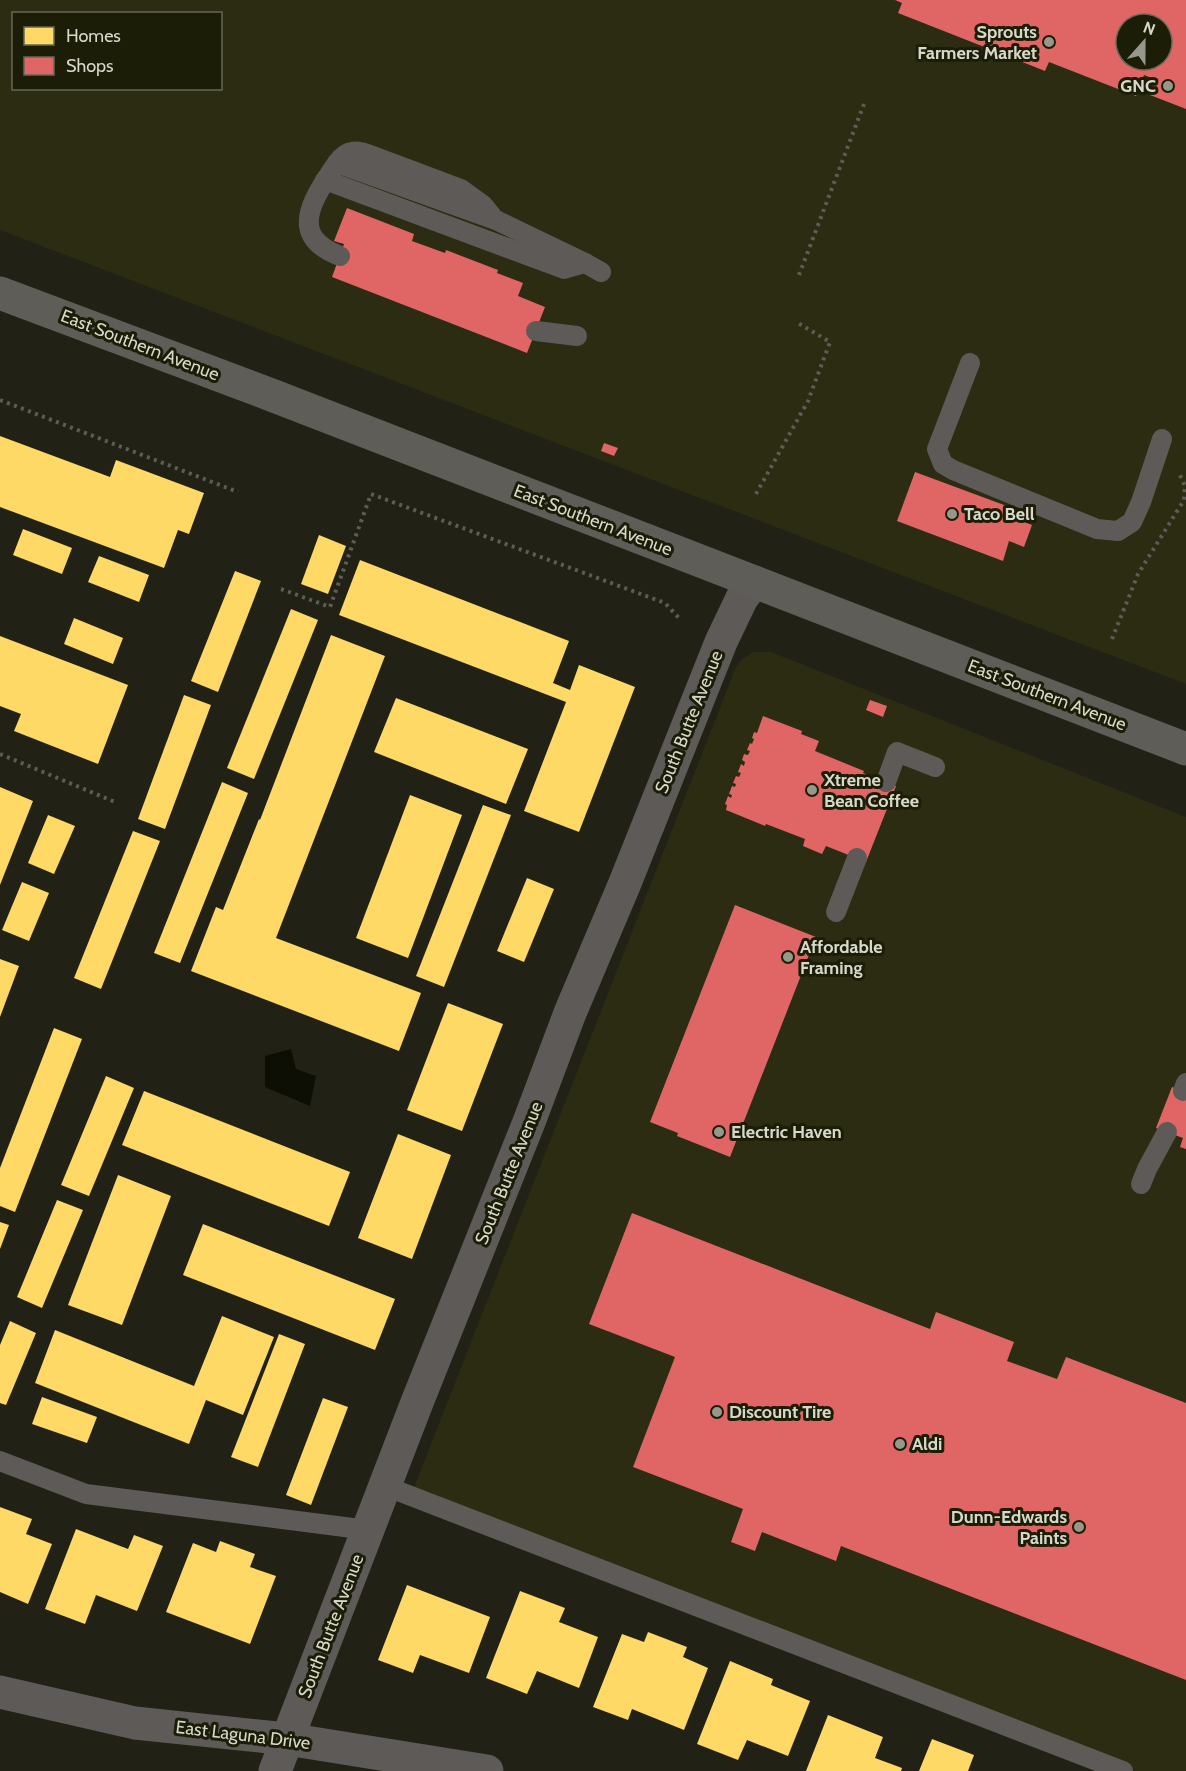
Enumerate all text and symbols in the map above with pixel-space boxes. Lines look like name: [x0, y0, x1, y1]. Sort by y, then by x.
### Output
legend: [12, 12, 222, 90]
north arrow: [1114, 12, 1174, 72]
text: N: [1141, 18, 1158, 39]
place label: Sprouts Farmers Market: [917, 21, 1037, 64]
text: Homes: [66, 25, 121, 47]
marker: Sprouts Farmers Market: [1042, 35, 1056, 49]
text: Shops: [66, 55, 114, 77]
place label: GNC: [1120, 75, 1156, 97]
marker: GNC: [1161, 79, 1175, 93]
street label: East Southern Avenue: [58, 305, 222, 385]
street label: East Southern Avenue: [511, 480, 675, 560]
place label: Taco Bell: [964, 503, 1035, 525]
marker: Taco Bell: [945, 507, 959, 521]
street label: South Butte Avenue: [650, 647, 728, 797]
street label: East Southern Avenue: [965, 655, 1129, 735]
place label: Xtreme Bean Coffee: [823, 769, 919, 812]
marker: Xtreme Bean Coffee: [805, 783, 819, 797]
place label: Affordable Framing: [800, 936, 883, 979]
marker: Affordable Framing: [781, 950, 795, 964]
street label: South Butte Avenue: [470, 1098, 548, 1248]
place label: Electric Haven: [731, 1121, 842, 1143]
marker: Electric Haven: [712, 1125, 726, 1139]
place label: Discount Tire: [729, 1401, 831, 1423]
marker: Discount Tire: [710, 1405, 724, 1419]
place label: Aldi: [912, 1433, 942, 1455]
marker: Aldi: [893, 1437, 907, 1451]
place label: Dunn-Edwards Paints: [951, 1506, 1067, 1549]
marker: Dunn-Edwards Paints: [1072, 1520, 1086, 1534]
street label: South Butte Avenue: [293, 1551, 369, 1701]
street label: East Laguna Drive: [174, 1716, 312, 1754]

